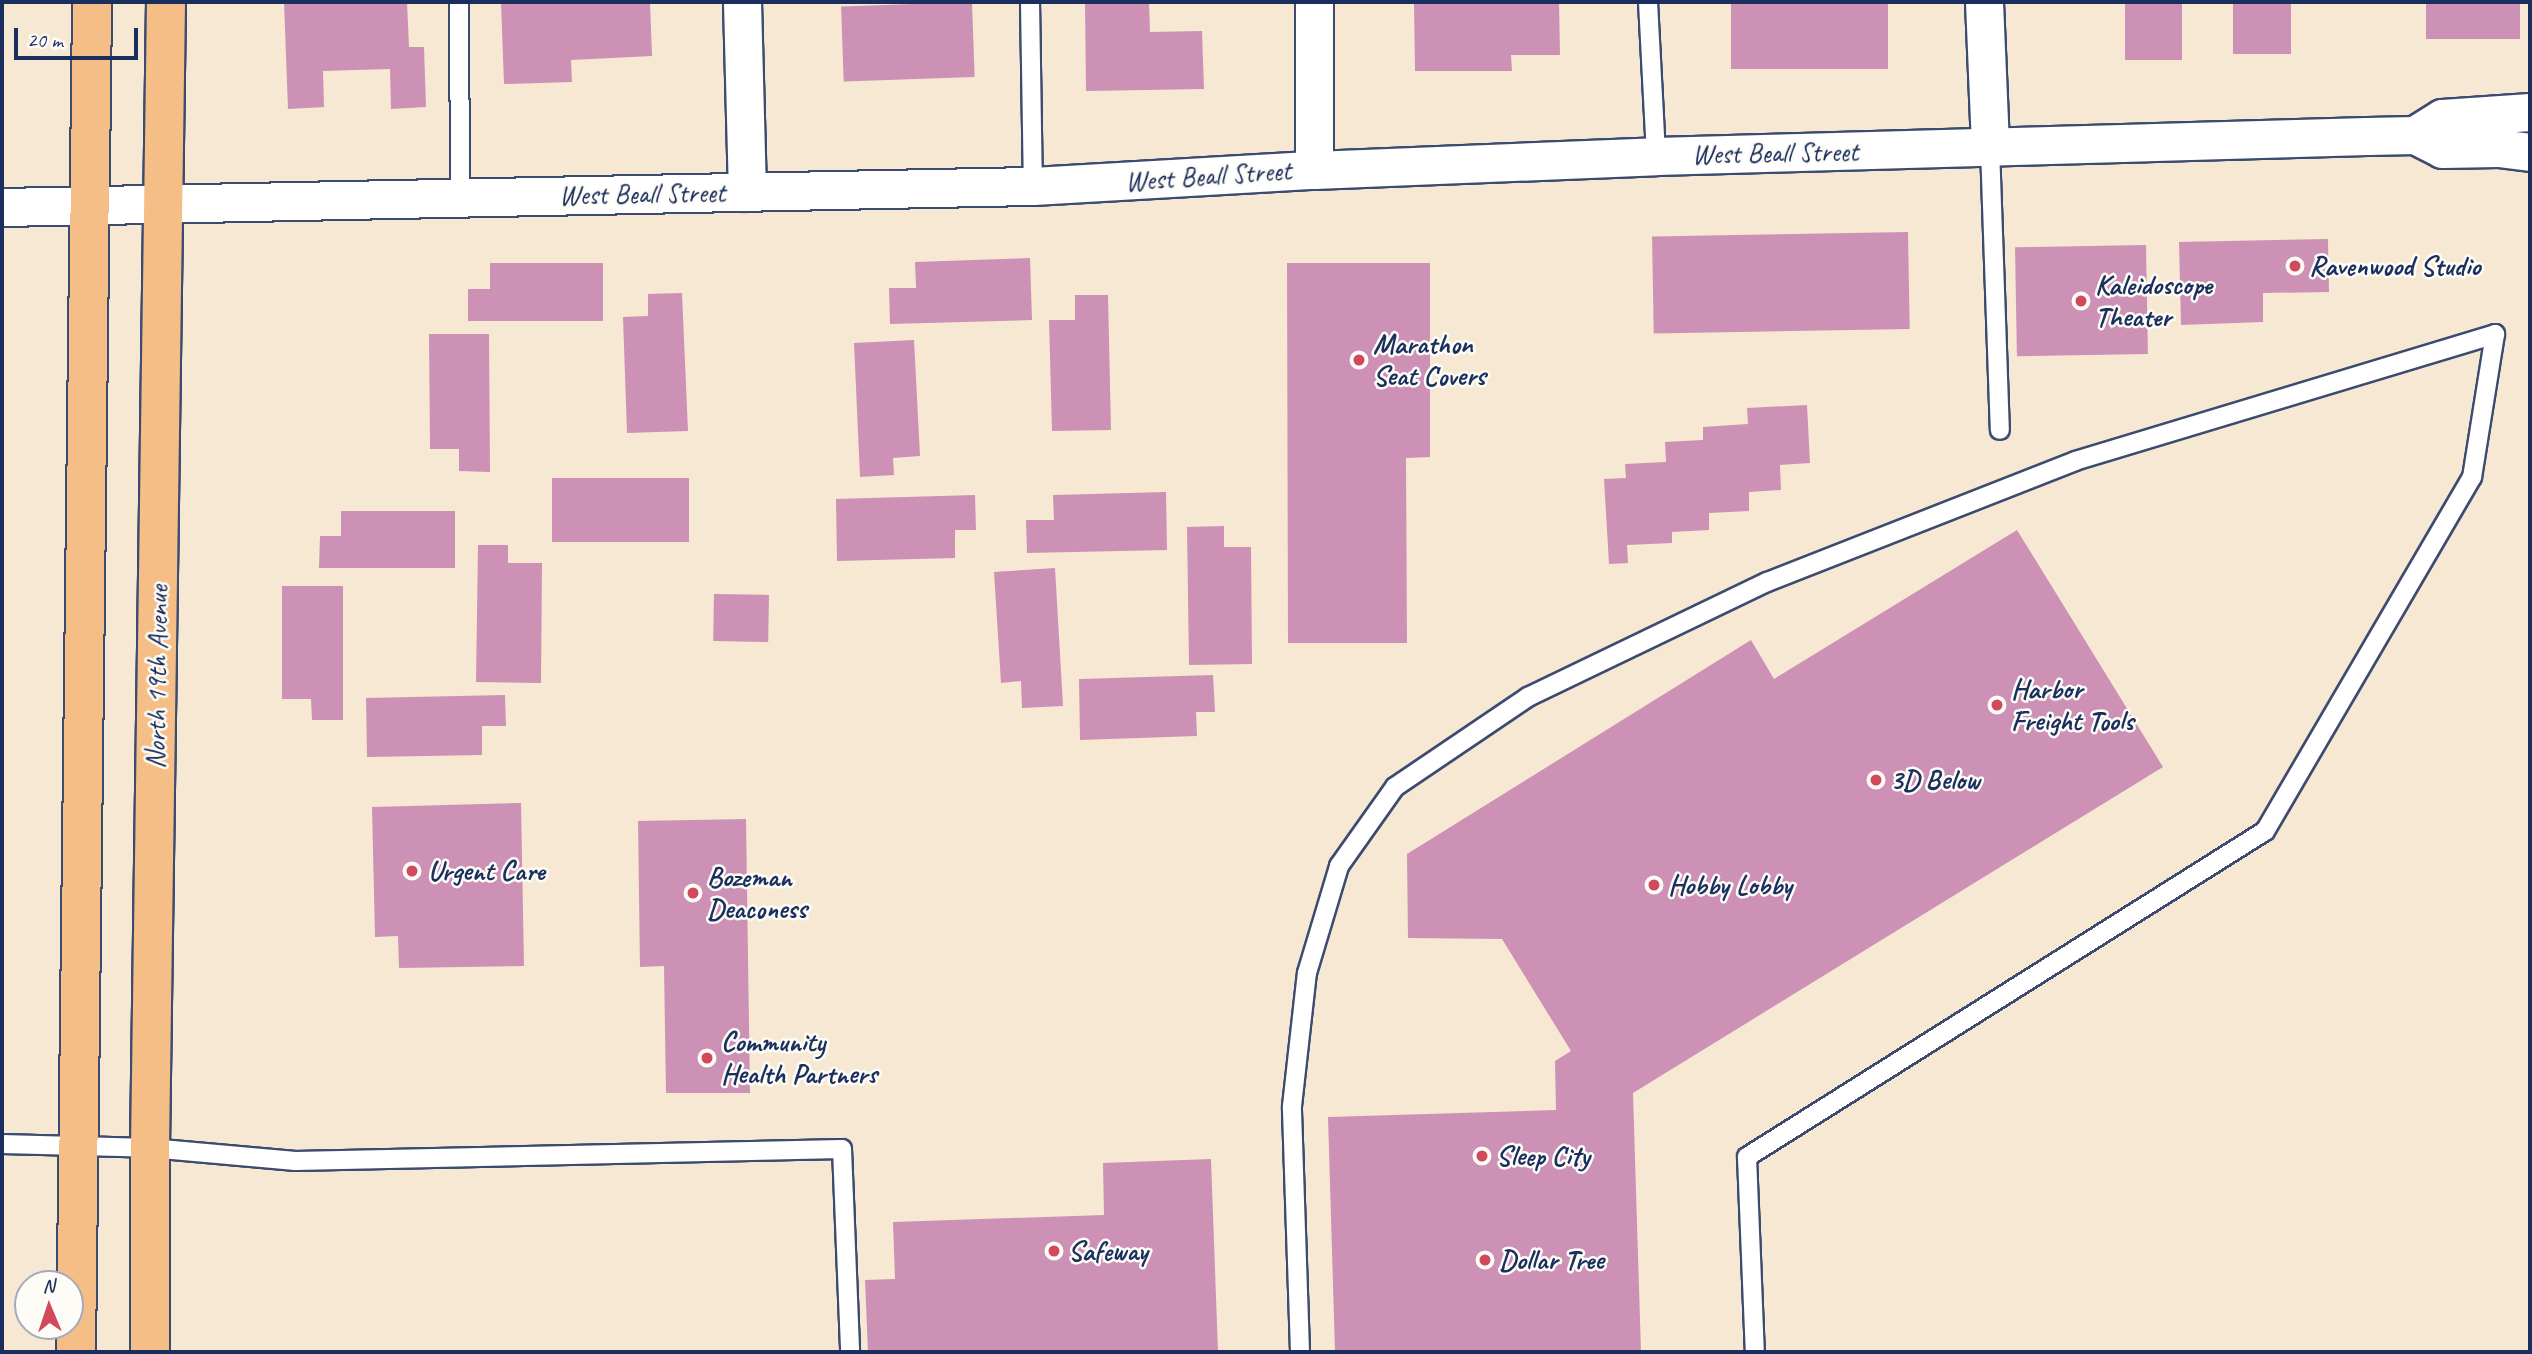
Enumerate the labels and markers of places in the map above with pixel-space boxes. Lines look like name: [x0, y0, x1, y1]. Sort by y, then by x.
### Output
place label: Ravenwood Studio: [2309, 249, 2481, 283]
marker: Ravenwood Studio: [2287, 258, 2303, 274]
place label: Kaleidoscope Theater: [2095, 268, 2212, 334]
marker: Kaleidoscope Theater: [2073, 293, 2089, 309]
place label: Marathon Seat Covers: [1373, 327, 1485, 393]
marker: Marathon Seat Covers: [1351, 352, 1367, 368]
place label: Harbor Freight Tools: [2011, 672, 2133, 738]
marker: Harbor Freight Tools: [1989, 697, 2005, 713]
place label: 3D Below: [1890, 763, 1980, 797]
marker: 3D Below: [1868, 772, 1884, 788]
place label: Urgent Care: [428, 854, 546, 888]
place label: Bozeman Deaconess: [707, 860, 807, 926]
marker: Urgent Care: [402, 861, 422, 881]
place label: Hobby Lobby: [1668, 868, 1792, 902]
marker: Hobby Lobby: [1646, 877, 1662, 893]
marker: Bozeman Deaconess: [685, 885, 701, 901]
place label: Community Health Partners: [721, 1025, 878, 1091]
marker: Community Health Partners: [699, 1050, 715, 1066]
place label: Sleep City: [1496, 1139, 1589, 1173]
marker: Sleep City: [1474, 1148, 1490, 1164]
place label: Safeway: [1068, 1234, 1148, 1268]
marker: Safeway: [1046, 1243, 1062, 1259]
place label: Dollar Tree: [1499, 1243, 1604, 1277]
marker: Dollar Tree: [1477, 1252, 1493, 1268]

